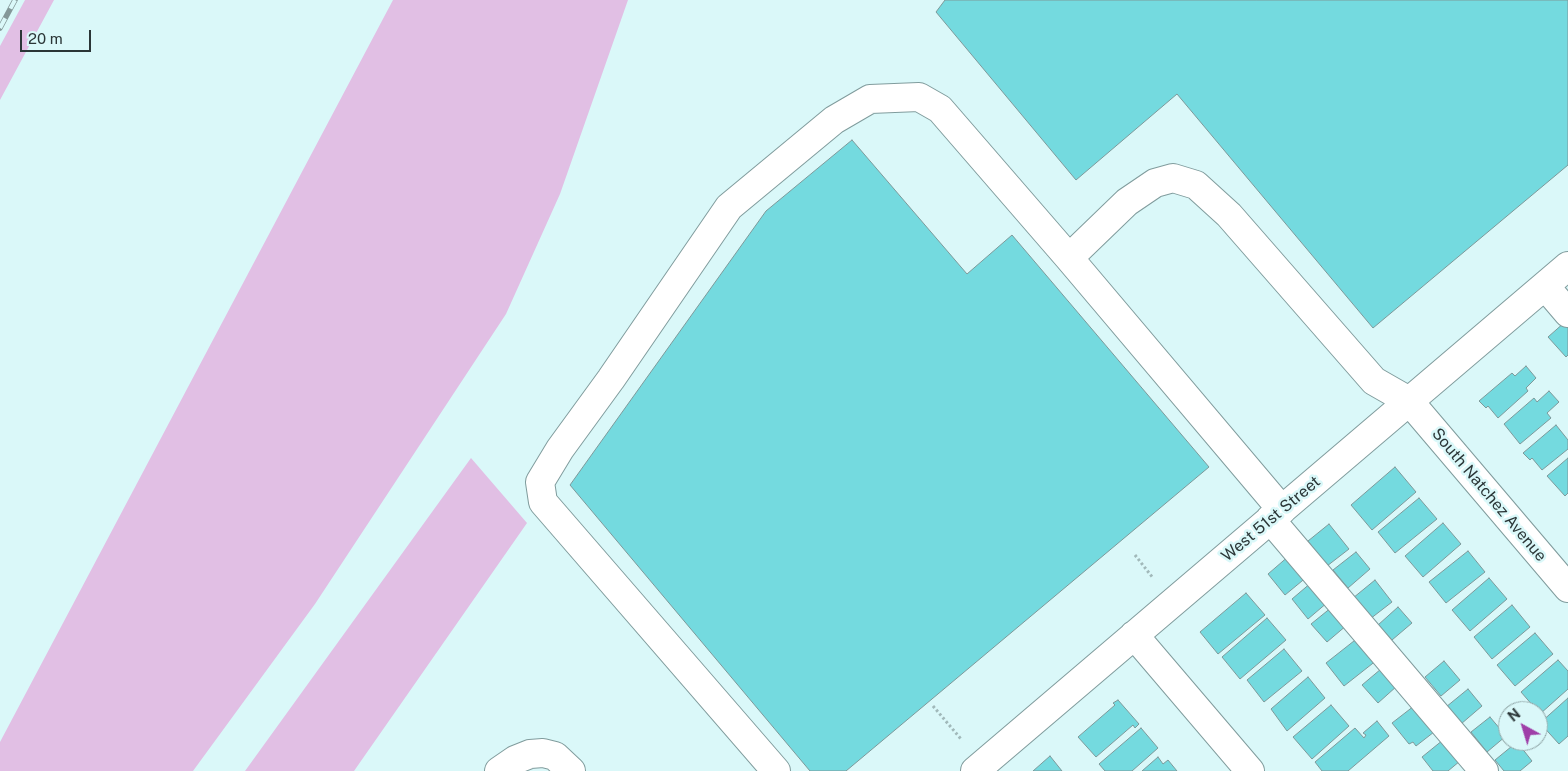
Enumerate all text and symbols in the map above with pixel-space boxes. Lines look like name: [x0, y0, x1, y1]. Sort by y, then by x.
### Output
scale bar: [22, 20, 94, 52]
text: 20 m: [28, 30, 63, 47]
street label: South Natchez Avenue: [1428, 424, 1550, 566]
street label: West 51st Street: [1218, 472, 1324, 566]
north arrow: [1498, 701, 1548, 751]
text: N: [1505, 705, 1523, 725]

